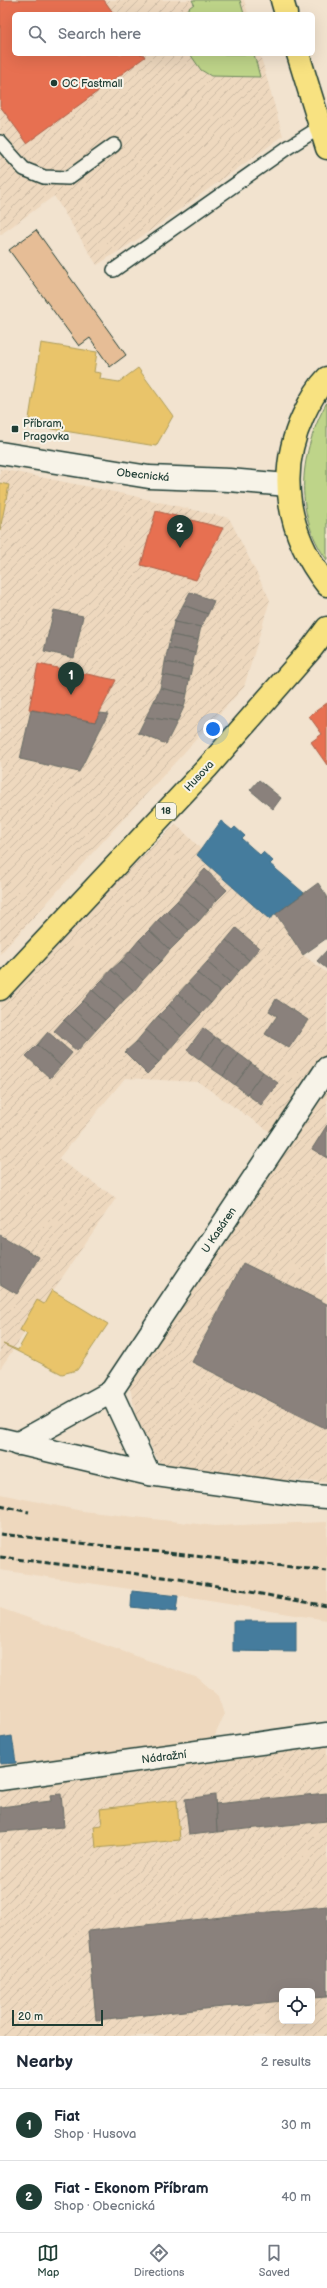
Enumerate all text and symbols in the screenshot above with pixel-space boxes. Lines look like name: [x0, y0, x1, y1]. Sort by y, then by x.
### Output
search box: [12, 12, 315, 56]
icon: search: [26, 23, 48, 45]
text: Search here: [58, 25, 141, 44]
place label: OC Fastmall: [62, 77, 123, 90]
marker: OC Fastmall: [49, 78, 59, 88]
place label: Příbram, Pragovka: [23, 417, 69, 443]
marker: Příbram, Pragovka: [10, 424, 20, 434]
street label: Obecnická: [116, 466, 170, 484]
pin: 2: [167, 515, 193, 548]
pin: 1: [58, 662, 84, 695]
your location: [203, 719, 223, 739]
street label: Husova: [182, 758, 216, 794]
road number: 18: [156, 803, 176, 819]
street label: U Kasáren: [199, 1205, 239, 1255]
street label: Nádražní: [141, 1748, 188, 1766]
map controls: [279, 1988, 315, 2024]
button: locate: [279, 1988, 315, 2024]
scale bar: [12, 2008, 103, 2027]
text: 20 m: [18, 2010, 43, 2023]
text: Nearby: [16, 2052, 73, 2072]
text: 2 results: [261, 2054, 311, 2070]
text: Fiat: [54, 2107, 80, 2126]
text: 1: [26, 2117, 32, 2133]
text: 30 m: [281, 2117, 311, 2133]
text: Shop · Husova: [54, 2126, 136, 2142]
text: Fiat - Ekonom Příbram: [54, 2179, 209, 2198]
text: 2: [25, 2189, 33, 2205]
text: 40 m: [281, 2189, 311, 2205]
text: Shop · Obecnická: [54, 2198, 155, 2214]
tab: Map: [37, 2242, 59, 2279]
tab: Directions: [134, 2242, 184, 2279]
tab: Saved: [259, 2242, 290, 2279]

